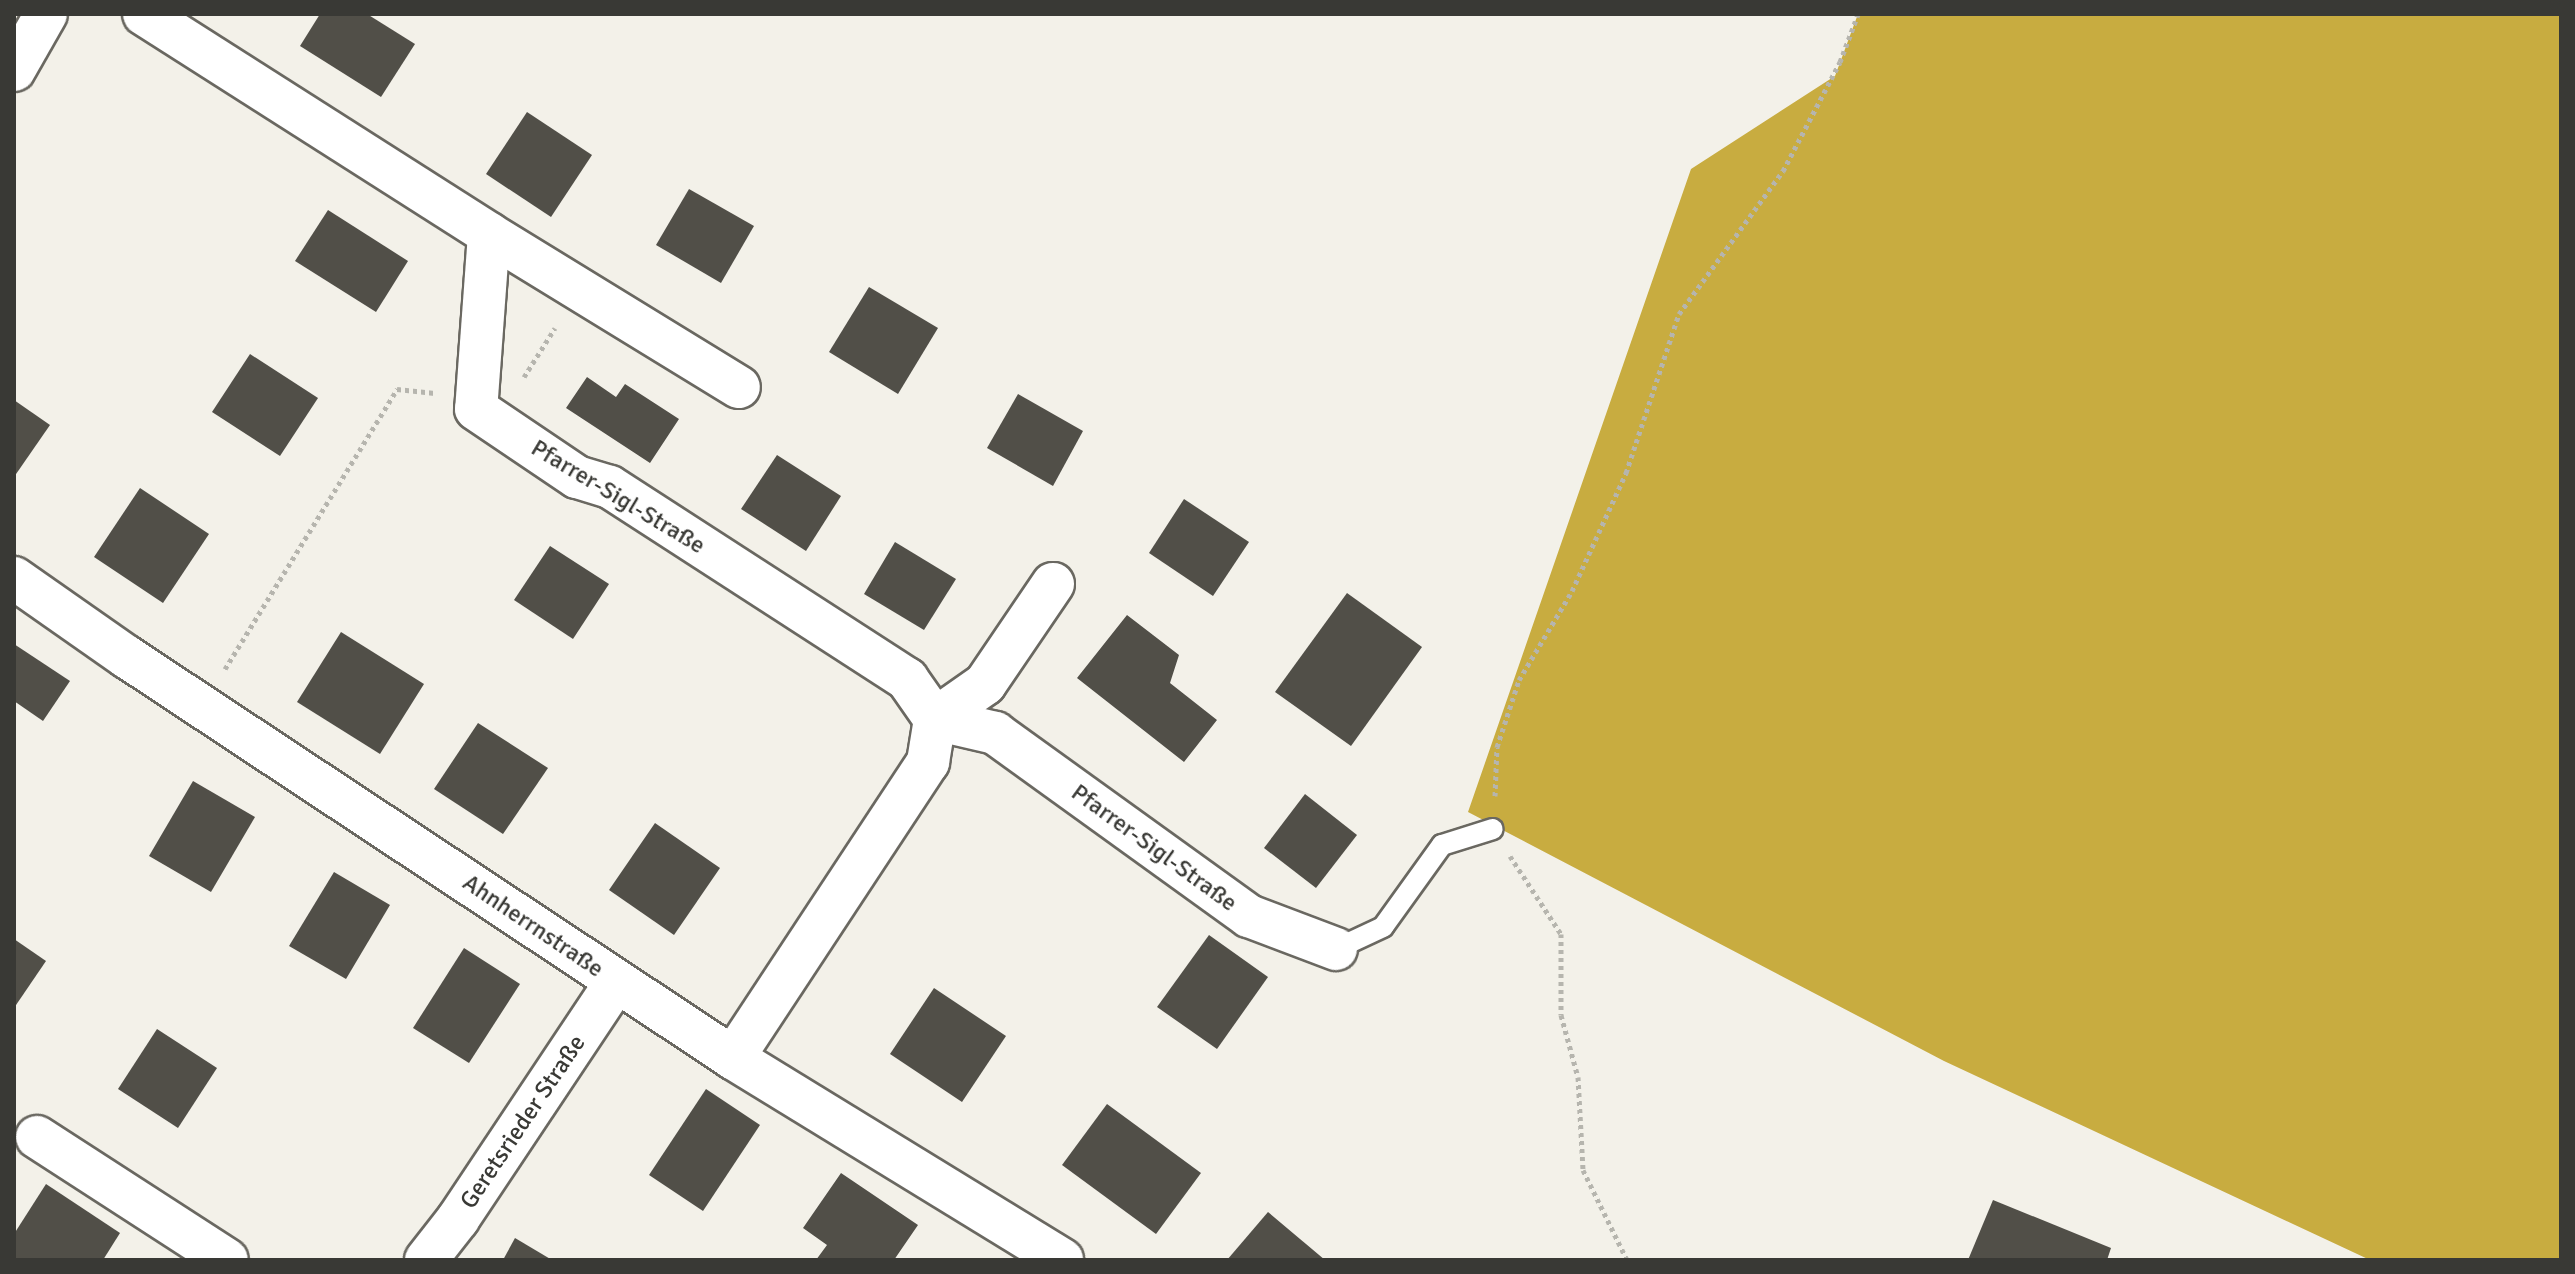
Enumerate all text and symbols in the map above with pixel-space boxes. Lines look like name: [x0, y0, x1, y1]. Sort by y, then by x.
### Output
street label: Pfarrer-Sigl-Straße: [526, 434, 710, 560]
street label: Pfarrer-Sigl-Straße: [1066, 778, 1242, 918]
street label: Ahnherrnstraße: [457, 868, 609, 984]
street label: Geretsrieder Straße: [454, 1030, 592, 1214]

